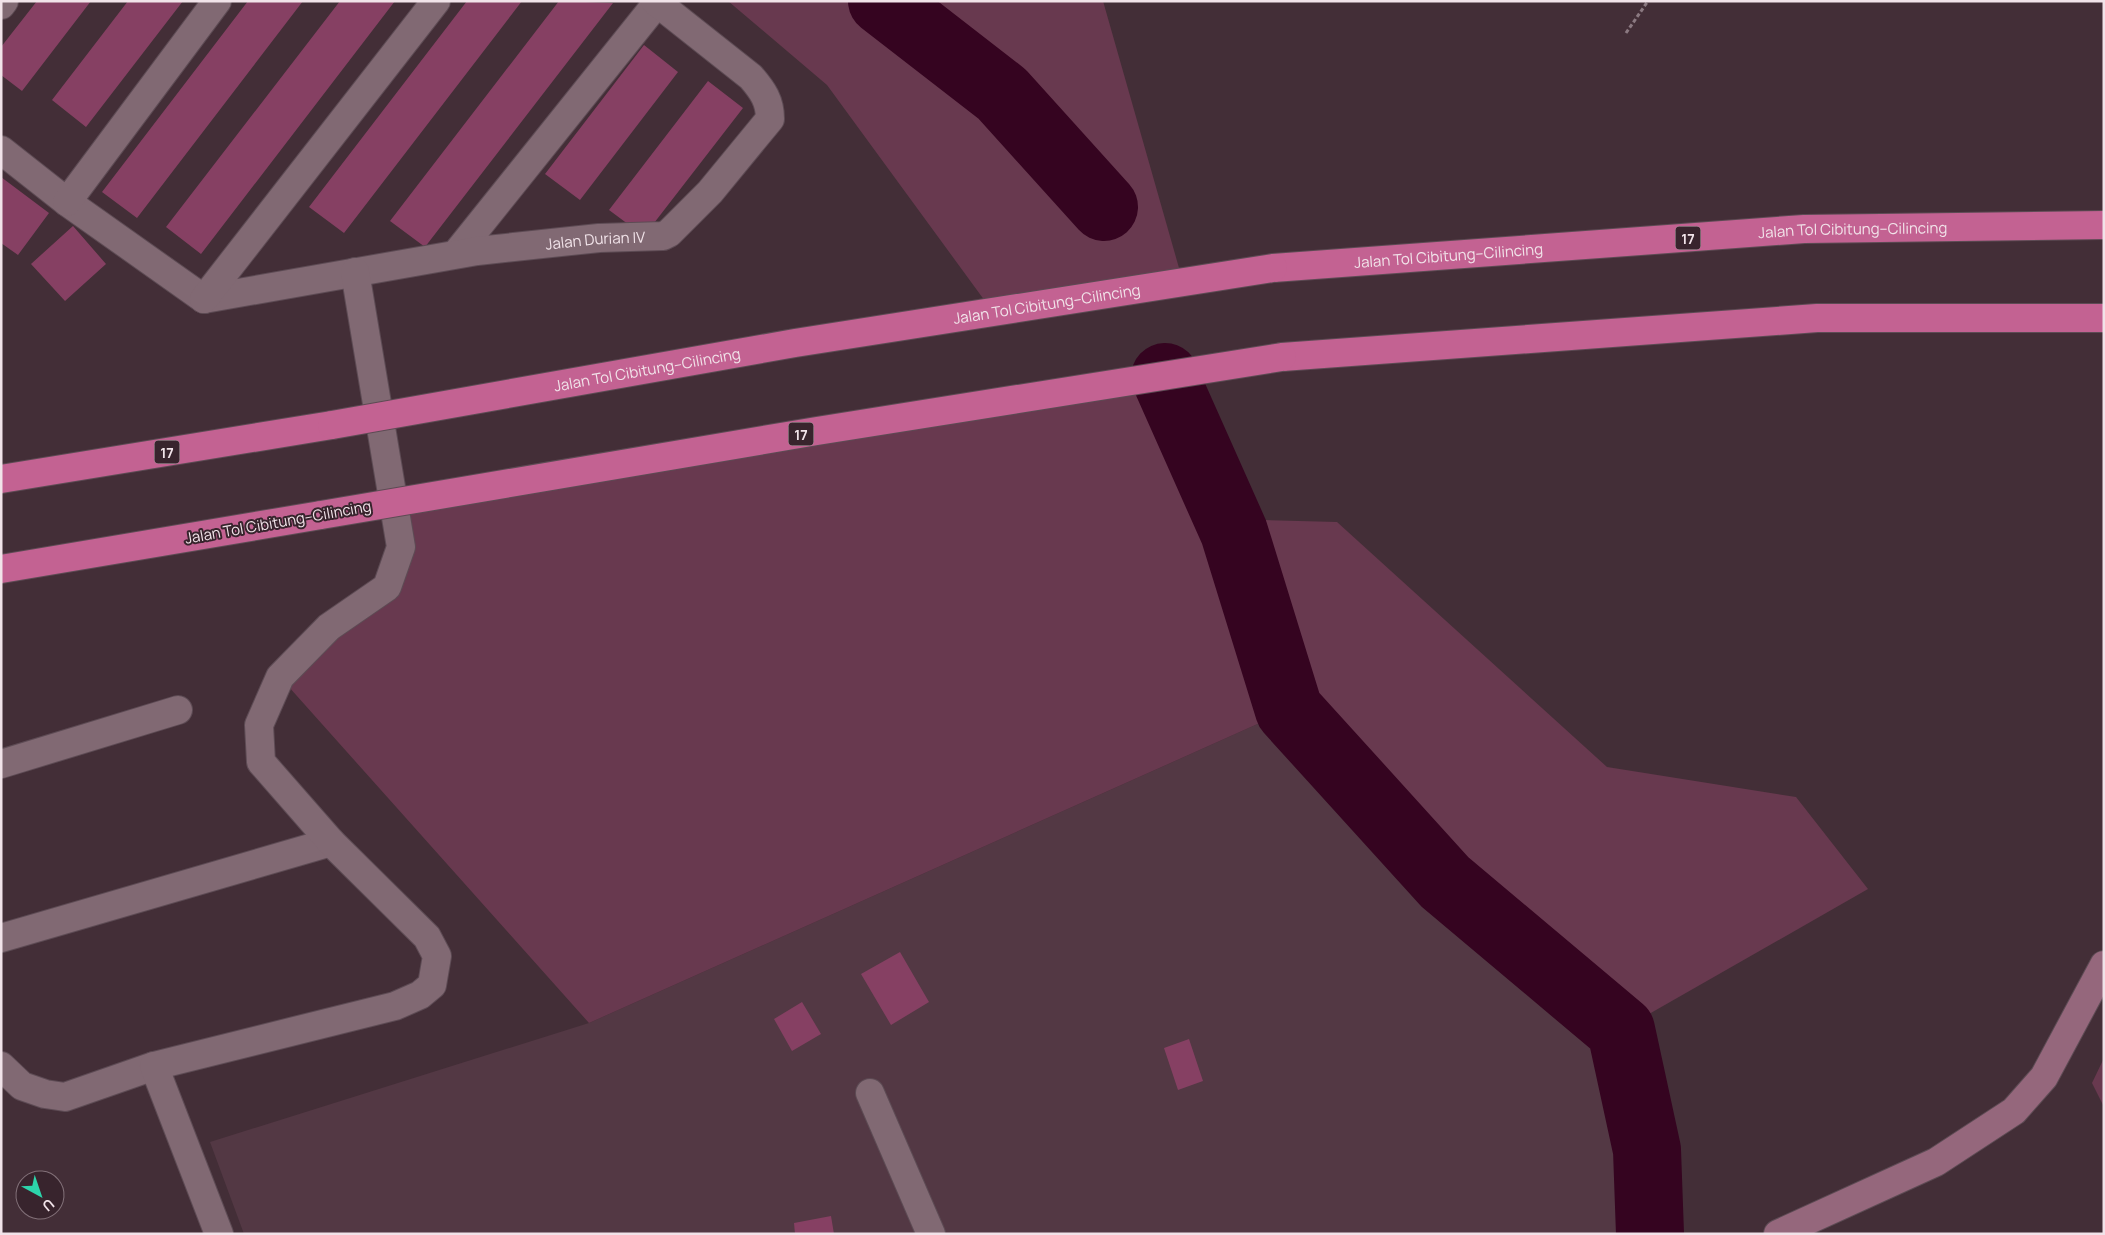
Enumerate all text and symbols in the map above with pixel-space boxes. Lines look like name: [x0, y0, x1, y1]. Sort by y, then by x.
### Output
street label: Jalan Tol Cibitung–Cilincing: [1757, 217, 1947, 243]
street label: Jalan Durian IV: [544, 226, 645, 254]
road number: 17: [1676, 227, 1700, 250]
street label: Jalan Tol Cibitung–Cilincing: [1353, 238, 1544, 273]
street label: Jalan Tol Cibitung–Cilincing: [952, 278, 1142, 329]
street label: Jalan Tol Cibitung–Cilincing: [552, 342, 742, 396]
road number: 17: [788, 422, 814, 446]
road number: 17: [154, 441, 180, 464]
street label: Jalan Tol Cibitung–Cilincing: [183, 495, 373, 549]
north arrow: [15, 1170, 65, 1220]
text: U: [39, 1195, 59, 1216]

